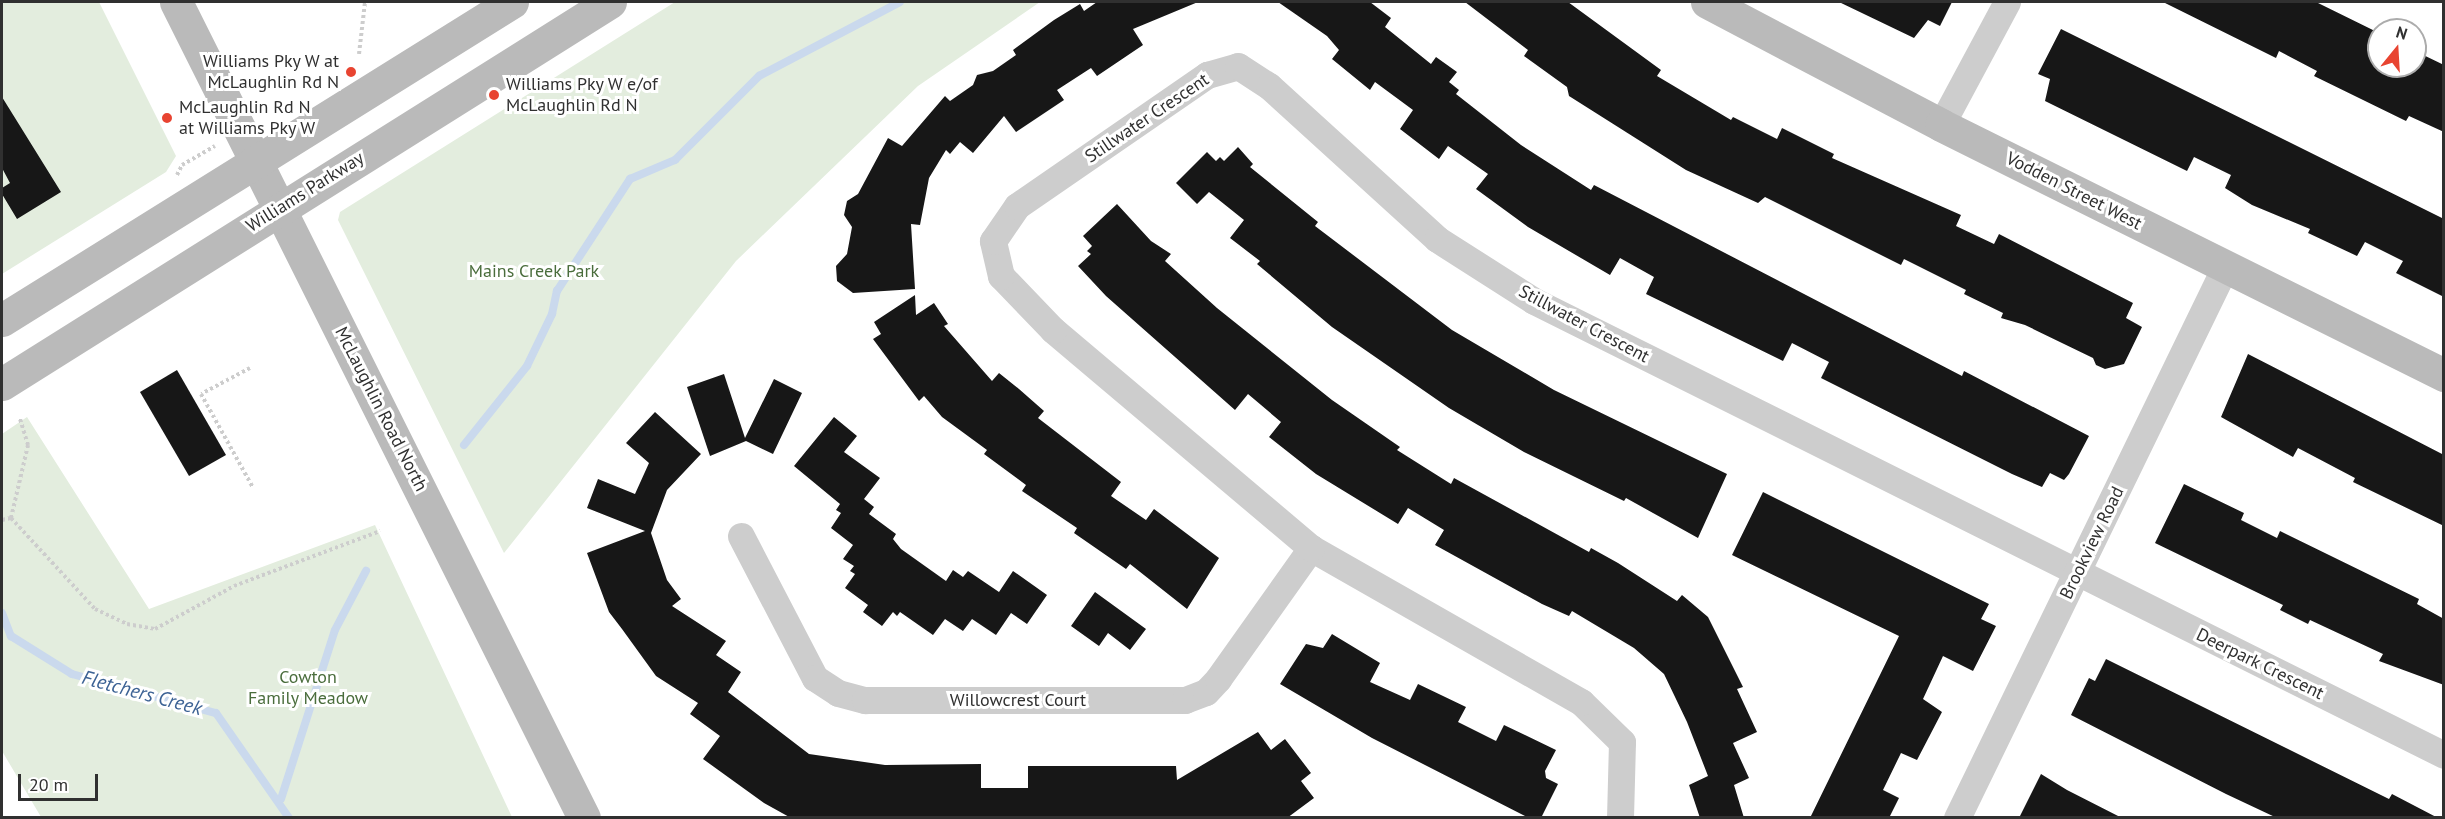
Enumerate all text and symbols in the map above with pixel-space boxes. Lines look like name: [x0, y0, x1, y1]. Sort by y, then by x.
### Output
north arrow: [2367, 18, 2427, 78]
text: N: [2394, 22, 2410, 44]
place label: Williams Pky W at McLaughlin Rd N: [202, 51, 339, 94]
marker: Williams Pky W at McLaughlin Rd N: [344, 65, 358, 79]
street label: Stillwater Crescent: [1081, 69, 1213, 167]
place label: Williams Pky W e/of McLaughlin Rd N: [506, 74, 659, 116]
marker: Williams Pky W e/of McLaughlin Rd N: [487, 88, 501, 102]
place label: McLaughlin Rd N at Williams Pky W: [179, 97, 316, 140]
marker: McLaughlin Rd N at Williams Pky W: [160, 111, 174, 125]
street label: Williams Parkway: [242, 147, 368, 237]
street label: Vodden Street West: [2002, 147, 2146, 235]
park label: Mains Creek Park: [469, 260, 599, 282]
street label: Stillwater Crescent: [1515, 280, 1653, 368]
street label: McLaughlin Road North: [330, 323, 432, 495]
street label: Brookview Road: [2055, 483, 2129, 603]
street label: Deerpark Crescent: [2192, 624, 2328, 704]
water label: Fletchers Creek: [79, 665, 205, 721]
park label: Cowton Family Meadow: [248, 667, 368, 710]
street label: Willowcrest Court: [950, 689, 1086, 711]
scale bar: [21, 762, 100, 800]
text: 20 m: [29, 773, 68, 796]

